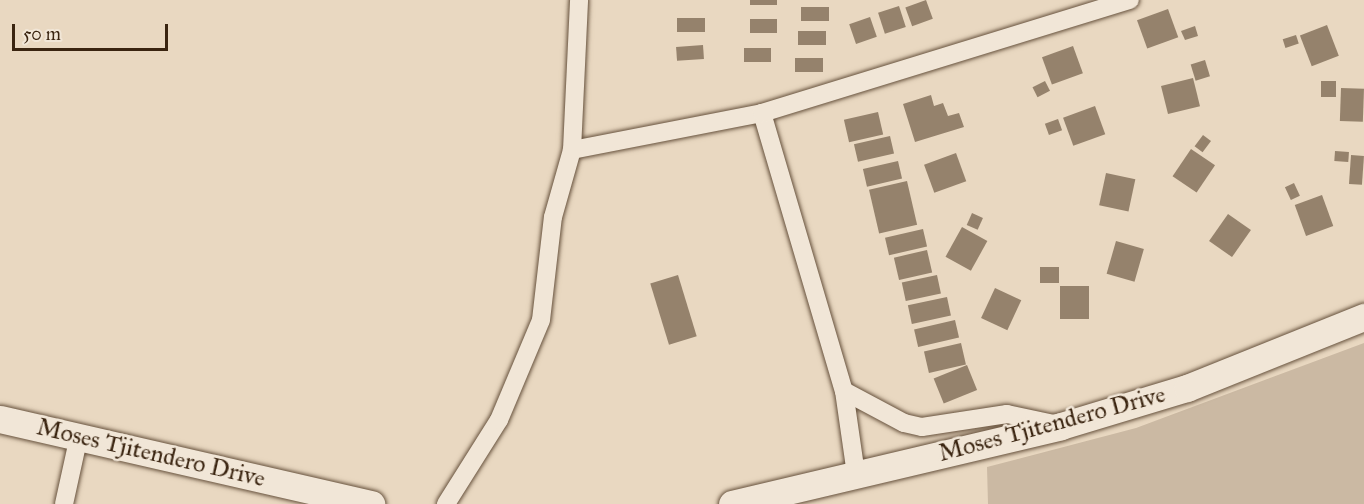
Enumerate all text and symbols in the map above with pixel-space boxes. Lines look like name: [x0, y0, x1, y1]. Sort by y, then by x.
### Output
scale bar: [15, 12, 171, 50]
text: 50 m: [23, 23, 61, 45]
street label: Moses Tjitendero Drive: [935, 380, 1169, 468]
street label: Moses Tjitendero Drive: [34, 413, 268, 493]

